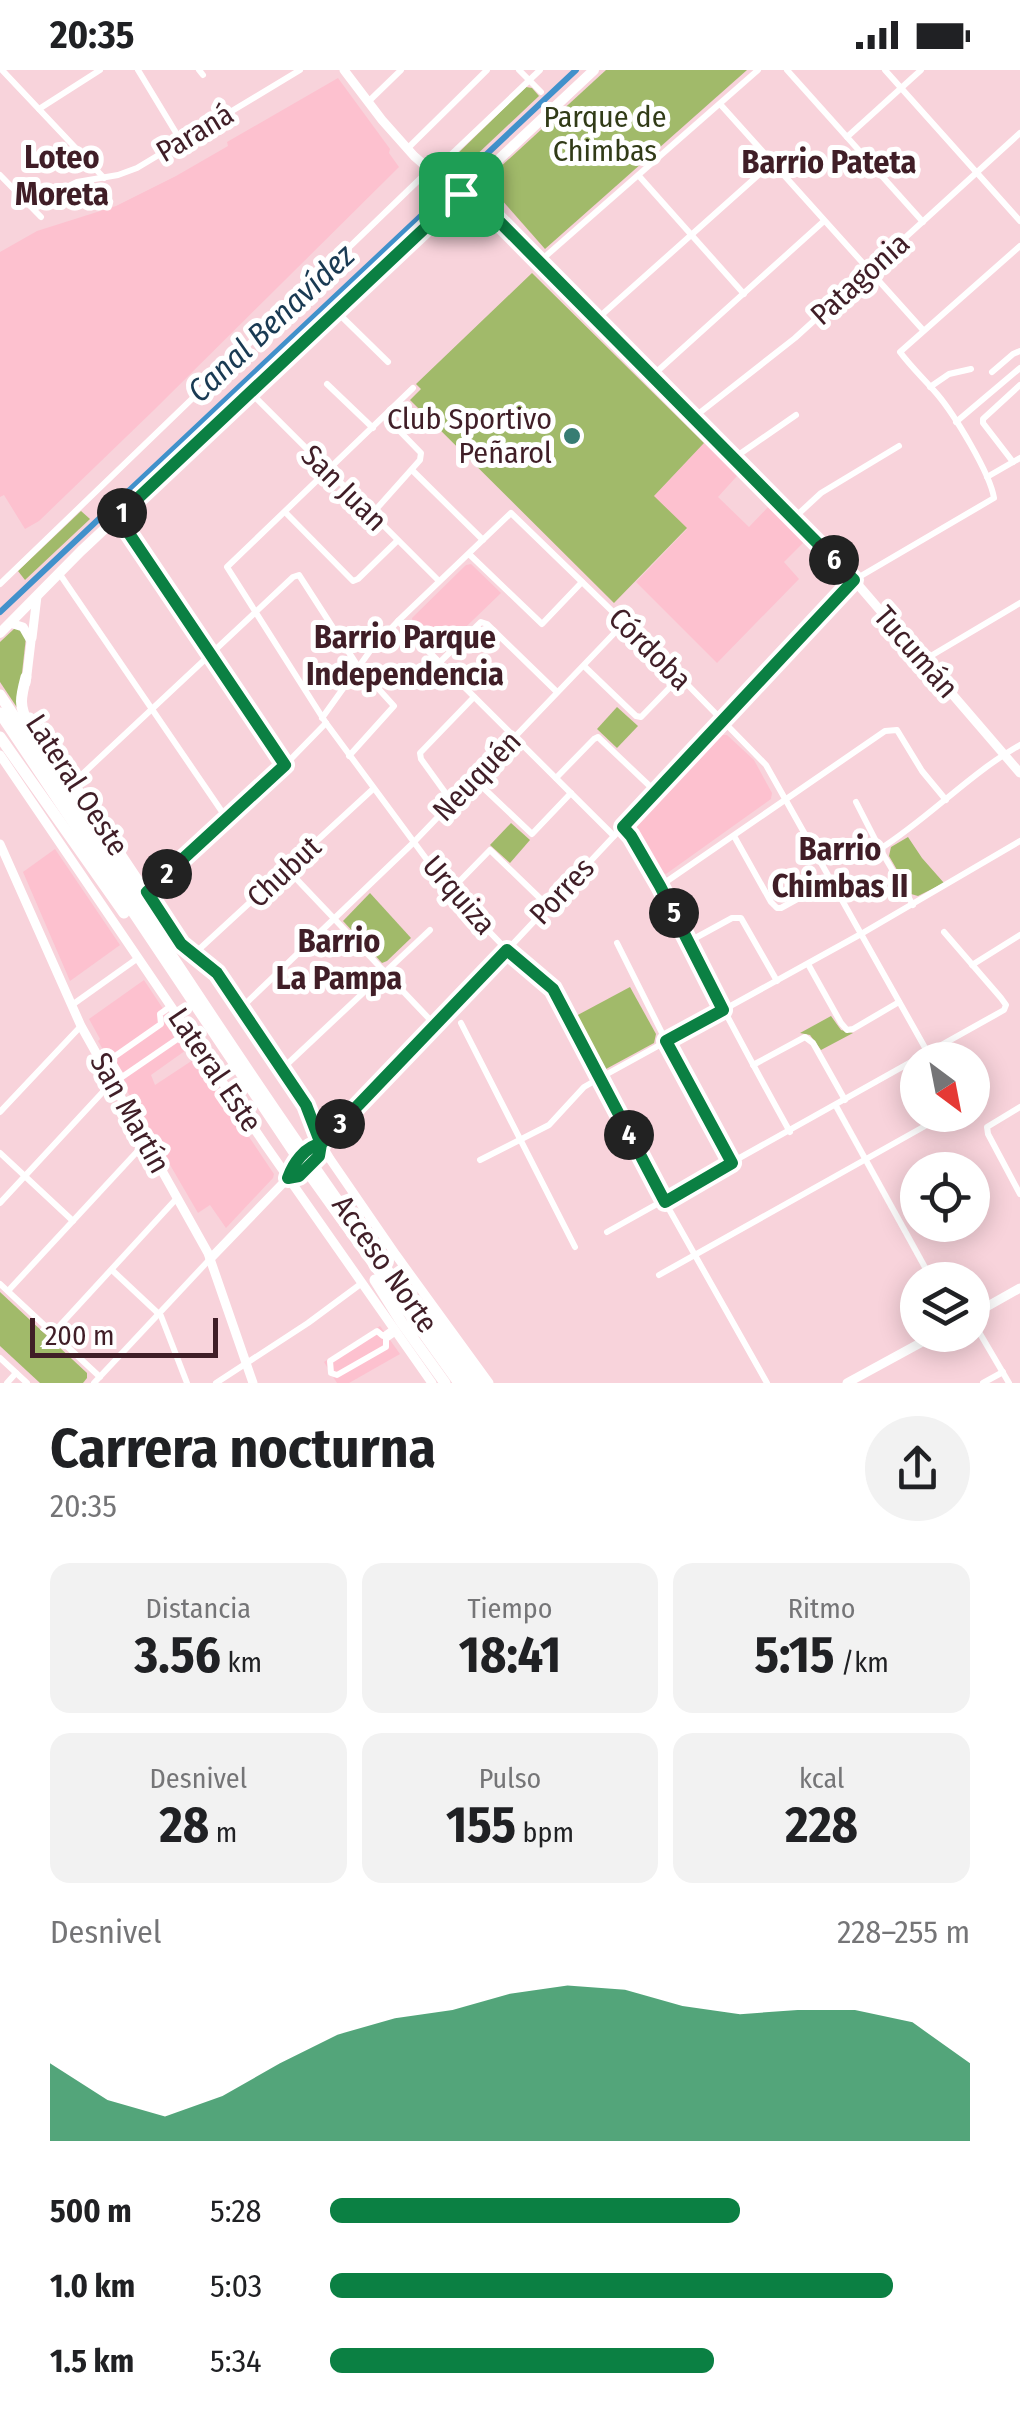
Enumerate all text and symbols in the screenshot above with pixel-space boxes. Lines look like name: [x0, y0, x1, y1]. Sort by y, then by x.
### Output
text: 20:35: [50, 12, 134, 58]
street label: Paraná: [150, 96, 240, 170]
park label: Parque de Chimbas: [544, 99, 667, 169]
district label: Loteo Moreta: [15, 138, 109, 213]
district label: Barrio Pateta: [742, 143, 916, 181]
pin: [419, 152, 504, 237]
icon: arrive: [434, 167, 489, 222]
street label: Patagonia: [803, 225, 917, 333]
water label: Canal Benavídez: [180, 236, 363, 410]
place label: Club Sportivo Peñarol: [387, 401, 552, 471]
marker: Club Sportivo Peñarol: [561, 425, 583, 447]
street label: San Juan: [293, 437, 395, 539]
pin: 1: [97, 488, 147, 538]
text: 1: [116, 496, 128, 529]
pin: 6: [809, 535, 859, 585]
text: 6: [827, 543, 841, 576]
street label: Tucumán: [866, 599, 966, 705]
street label: Córdoba: [601, 600, 699, 698]
district label: Barrio Parque Independencia: [306, 618, 504, 693]
street label: Lateral Oeste: [18, 707, 136, 863]
street label: Neuquén: [425, 724, 529, 828]
street label: Chubut: [240, 829, 329, 915]
district label: Barrio Chimbas II: [772, 830, 908, 905]
street label: Urquiza: [415, 848, 503, 942]
pin: 2: [142, 849, 192, 899]
street label: Porres: [522, 850, 602, 932]
text: 2: [161, 857, 173, 890]
pin: 5: [649, 888, 699, 938]
text: 5: [667, 896, 681, 929]
district label: Barrio La Pampa: [276, 922, 402, 997]
street label: Lateral Este: [160, 1001, 270, 1139]
north arrow: [900, 1042, 990, 1132]
map controls: [900, 1042, 990, 1352]
street label: San Martín: [82, 1046, 178, 1180]
pin: 3: [315, 1099, 365, 1149]
text: 3: [333, 1107, 347, 1140]
pin: 4: [604, 1110, 654, 1160]
text: 4: [622, 1118, 636, 1151]
button: locate: [900, 1152, 990, 1242]
street label: Acceso Norte: [325, 1188, 445, 1340]
button: layers: [900, 1262, 990, 1352]
scale bar: [30, 1313, 218, 1358]
text: 200 m: [45, 1319, 115, 1352]
text: Carrera nocturna: [50, 1416, 436, 1482]
button: share: [865, 1416, 970, 1521]
text: 20:35: [50, 1487, 117, 1525]
text: Distancia: [146, 1592, 251, 1625]
text: Tiempo: [467, 1592, 553, 1625]
text: Ritmo: [788, 1592, 856, 1625]
text: 3.56: [135, 1625, 221, 1685]
text: 18:41: [459, 1625, 561, 1685]
text: 5:15: [755, 1625, 835, 1685]
text: km: [221, 1646, 262, 1679]
text: /km: [835, 1646, 889, 1679]
text: Desnivel: [150, 1762, 247, 1795]
text: Pulso: [479, 1762, 541, 1795]
text: kcal: [799, 1762, 844, 1795]
text: 28: [159, 1795, 209, 1855]
text: 155: [446, 1795, 516, 1855]
text: 228: [785, 1795, 858, 1855]
text: m: [209, 1816, 237, 1849]
text: bpm: [516, 1816, 574, 1849]
text: Desnivel: [50, 1913, 161, 1951]
text: 228–255 m: [837, 1913, 970, 1951]
text: 500 m: [50, 2192, 132, 2230]
text: 5:28: [210, 2192, 262, 2230]
text: 1.0 km: [50, 2267, 135, 2305]
text: 5:03: [210, 2267, 262, 2305]
text: 1.5 km: [50, 2342, 134, 2380]
text: 5:34: [210, 2342, 262, 2380]

